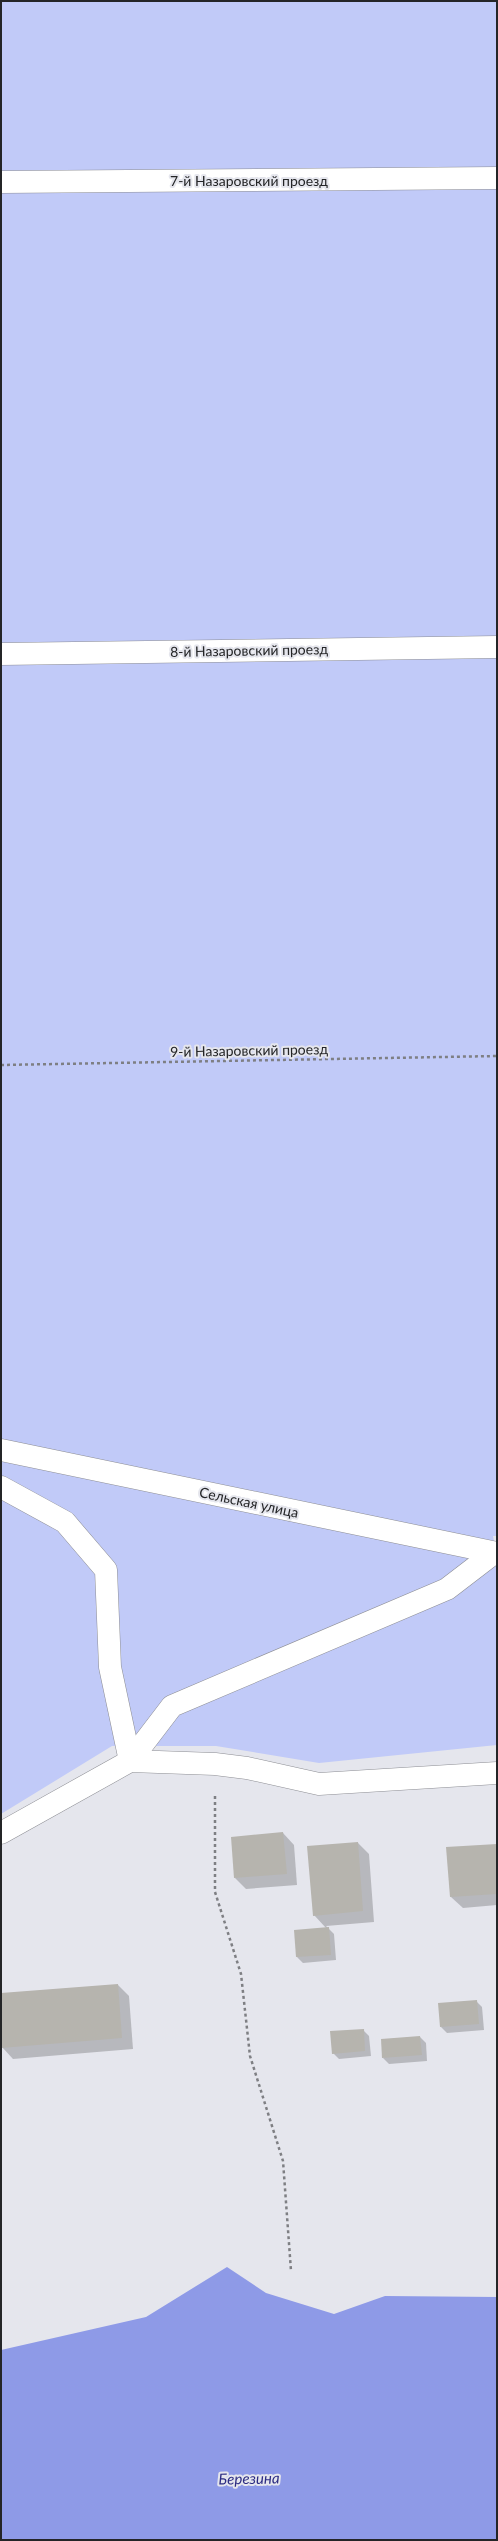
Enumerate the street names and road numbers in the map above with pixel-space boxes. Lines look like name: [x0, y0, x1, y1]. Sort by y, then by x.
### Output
street label: 7-й Назаровский проезд: [170, 172, 328, 189]
street label: 8-й Назаровский проезд: [170, 640, 328, 660]
street label: 9-й Назаровский проезд: [170, 1040, 328, 1060]
street label: Сельская улица: [198, 1483, 300, 1521]

